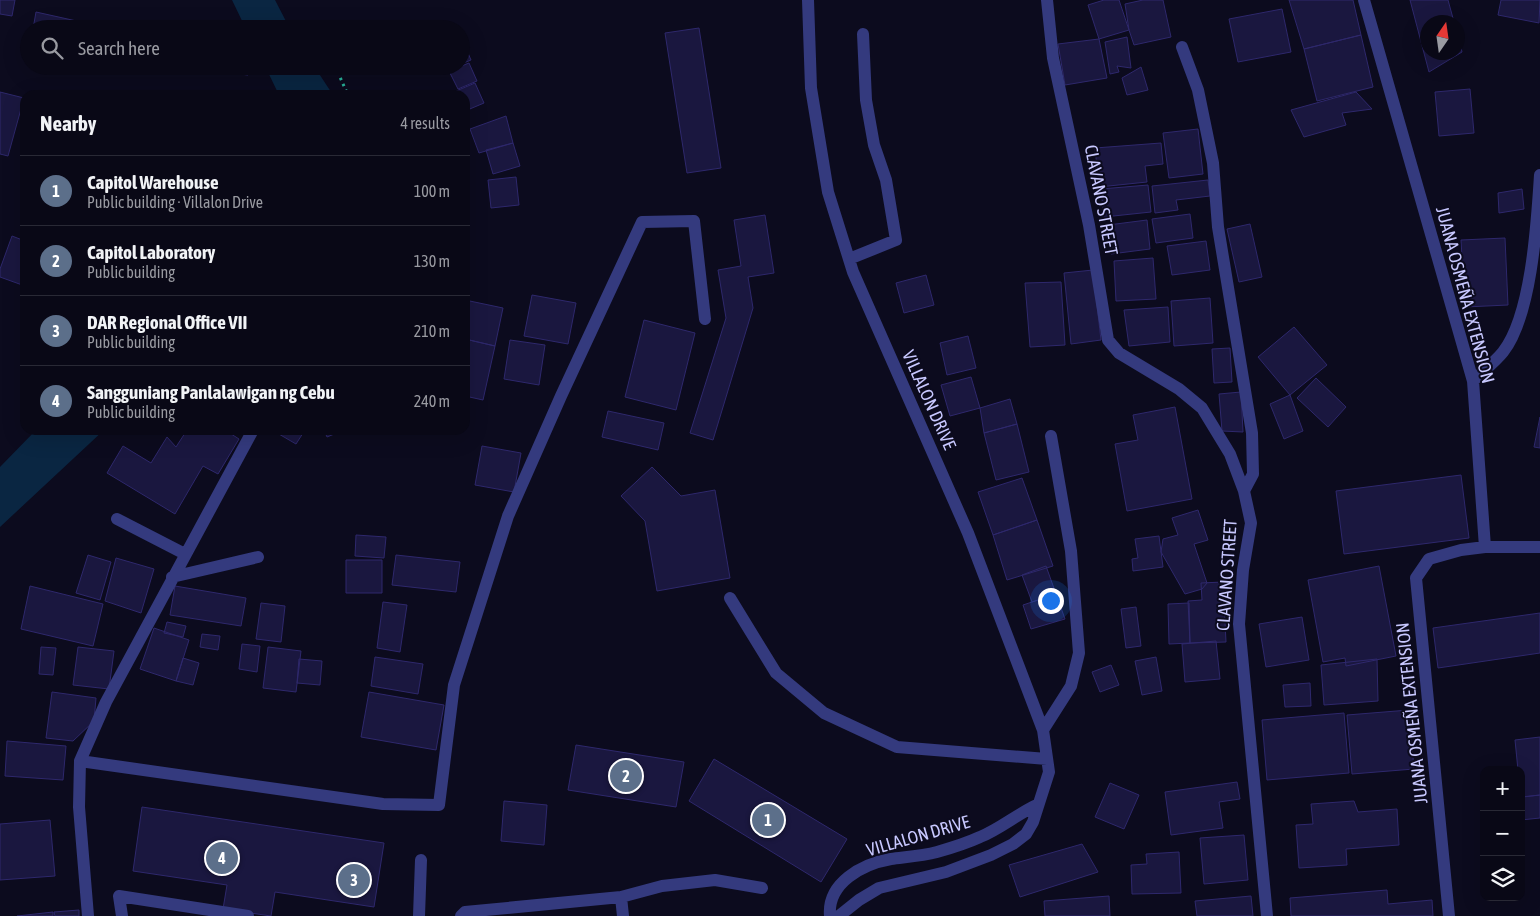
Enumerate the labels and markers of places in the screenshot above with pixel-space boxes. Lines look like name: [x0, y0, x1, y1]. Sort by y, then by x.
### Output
pin: 2: [610, 757, 642, 795]
pin: 1: [752, 801, 784, 839]
pin: 4: [206, 839, 238, 877]
pin: 3: [338, 861, 370, 899]

